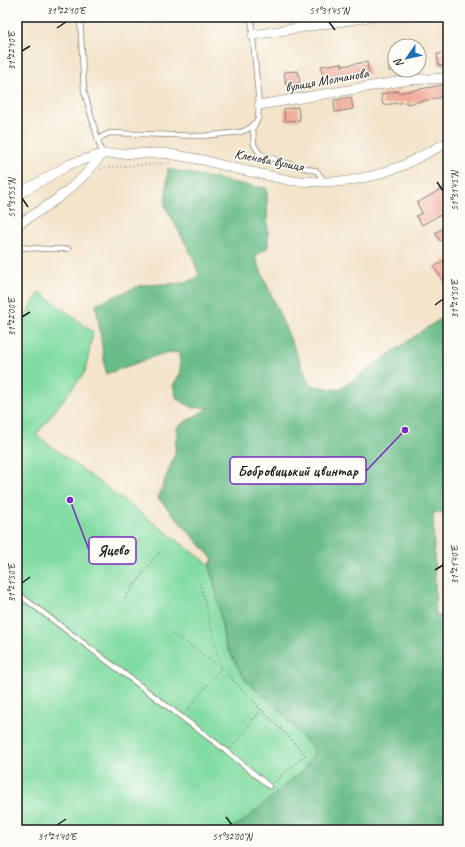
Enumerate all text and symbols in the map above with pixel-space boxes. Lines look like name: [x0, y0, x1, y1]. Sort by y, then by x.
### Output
text: 31°22'10"E: [47, 4, 87, 17]
text: 51°31'45"N: [309, 4, 351, 17]
text: 31°22'10"E: [5, 30, 18, 70]
north arrow: [387, 38, 427, 78]
text: N: [390, 55, 406, 70]
street label: вулиця Молчанова: [284, 64, 371, 96]
street label: Кленова вулиця: [233, 145, 306, 175]
text: 51°31'45"N: [448, 169, 461, 211]
text: 51°31'55"N: [5, 176, 18, 218]
text: 31°21'50"E: [448, 278, 461, 318]
text: 31°22'00"E: [5, 296, 18, 336]
callout: Бобровицький цвинтар: [230, 457, 366, 484]
text: Бобровицький цвинтар: [238, 462, 359, 481]
callout: Яцево: [89, 537, 136, 564]
text: Яцево: [97, 541, 131, 560]
text: 31°21'40"E: [448, 544, 461, 584]
text: 31°21'50"E: [5, 562, 18, 602]
text: 31°21'40"E: [38, 830, 78, 843]
text: 51°32'00"N: [212, 830, 254, 843]

